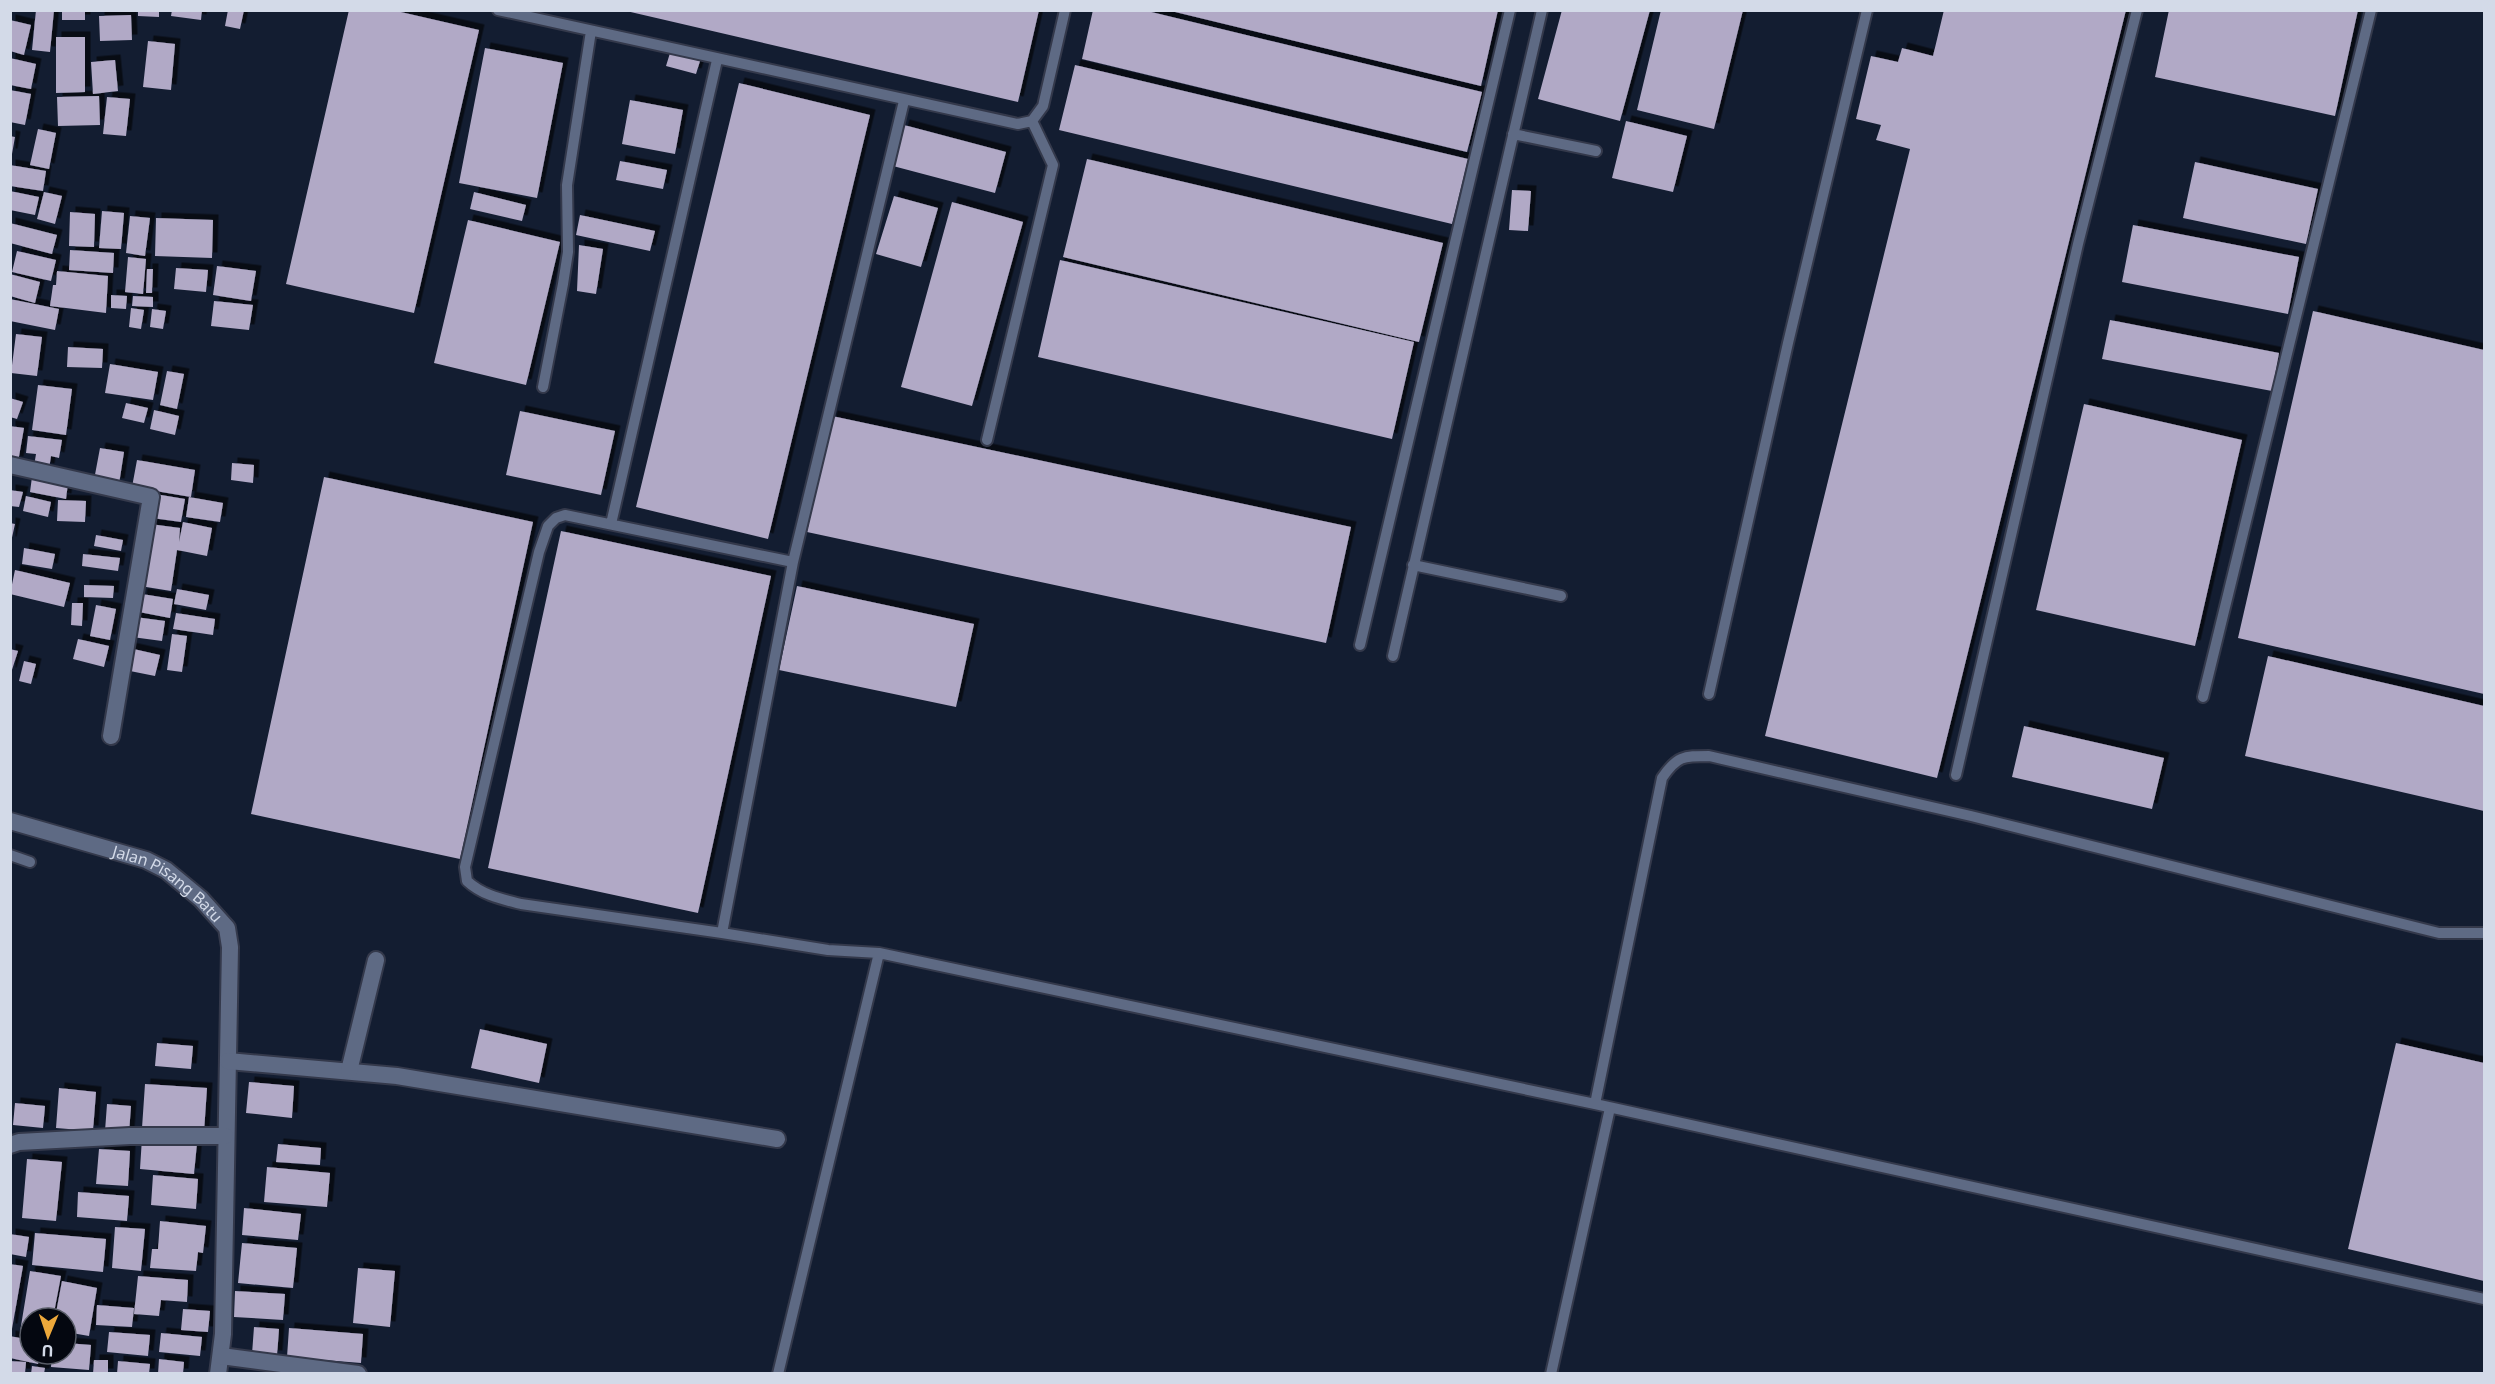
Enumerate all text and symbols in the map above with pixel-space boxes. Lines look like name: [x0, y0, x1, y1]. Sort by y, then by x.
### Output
street label: Jalan Pisang Batu: [108, 839, 228, 927]
north arrow: [18, 1306, 78, 1366]
text: U: [41, 1340, 54, 1362]

